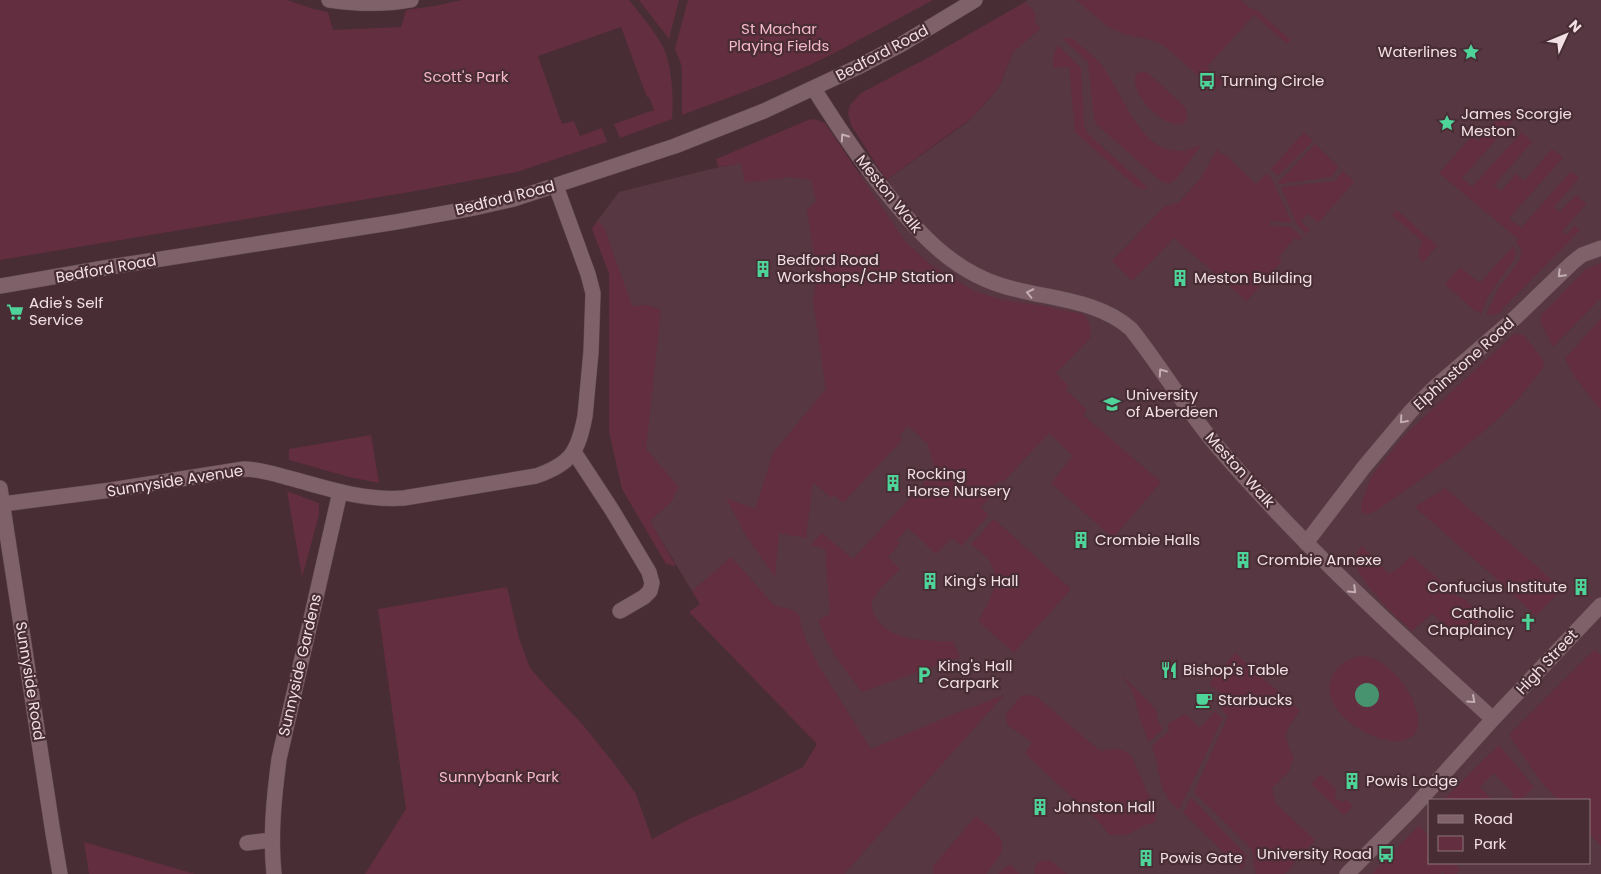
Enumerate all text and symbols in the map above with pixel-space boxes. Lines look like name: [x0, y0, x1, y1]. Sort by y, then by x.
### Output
north arrow: [1541, 10, 1591, 60]
text: N: [1565, 15, 1586, 37]
park label: St Machar Playing Fields: [729, 18, 829, 56]
street label: Bedford Road: [832, 19, 932, 86]
place label: Waterlines: [1378, 41, 1457, 62]
place icon: Waterlines: [1461, 42, 1481, 62]
park label: Scott's Park: [424, 66, 509, 87]
place label: Turning Circle: [1221, 70, 1324, 91]
bus stop icon: Turning Circle: [1197, 71, 1217, 91]
place label: James Scorgie Meston: [1461, 103, 1572, 141]
place icon: James Scorgie Meston: [1437, 113, 1457, 133]
one-way arrow: [841, 133, 850, 142]
street label: Meston Walk: [851, 150, 928, 237]
street label: Bedford Road: [453, 175, 557, 220]
street label: Bedford Road: [54, 249, 158, 288]
place label: Bedford Road Workshops/CHP Station: [777, 249, 954, 287]
building icon: Bedford Road Workshops/CHP Station: [753, 259, 773, 279]
place label: Meston Building: [1194, 267, 1312, 288]
building icon: Meston Building: [1170, 268, 1190, 288]
one-way arrow: [1557, 268, 1566, 277]
one-way arrow: [1025, 288, 1034, 299]
place label: Adie's Self Service: [29, 292, 103, 330]
supermarket icon: Adie's Self Service: [5, 302, 25, 322]
street label: Elphinstone Road: [1409, 313, 1519, 415]
one-way arrow: [1159, 368, 1168, 378]
place label: University of Aberdeen: [1126, 384, 1218, 422]
school or university icon: University of Aberdeen: [1102, 394, 1122, 414]
one-way arrow: [1400, 414, 1409, 423]
street label: Meston Walk: [1201, 427, 1280, 512]
street label: Sunnyside Avenue: [105, 459, 244, 502]
place label: Rocking Horse Nursery: [907, 463, 1011, 501]
building icon: Rocking Horse Nursery: [883, 473, 903, 493]
place label: Crombie Halls: [1095, 529, 1200, 550]
building icon: Crombie Halls: [1071, 530, 1091, 550]
place label: Crombie Annexe: [1257, 549, 1381, 570]
building icon: Crombie Annexe: [1233, 550, 1253, 570]
place label: King's Hall: [944, 570, 1019, 591]
building icon: King's Hall: [920, 571, 940, 591]
place label: Confucius Institute: [1427, 576, 1567, 597]
building icon: Confucius Institute: [1571, 577, 1591, 597]
one-way arrow: [1347, 584, 1356, 593]
street label: Sunnyside Gardens: [273, 592, 326, 738]
place label: Catholic Chaplaincy: [1428, 602, 1515, 640]
church icon: Catholic Chaplaincy: [1518, 612, 1538, 632]
street label: Sunnyside Road: [11, 620, 50, 742]
street label: High Street: [1511, 625, 1582, 699]
place label: King's Hall Carpark: [938, 655, 1013, 693]
place label: Bishop's Table: [1183, 659, 1289, 680]
restaurant icon: Bishop's Table: [1159, 660, 1179, 680]
parking icon: King's Hall Carpark: [914, 665, 934, 685]
place label: Starbucks: [1218, 689, 1293, 710]
cafe icon: Starbucks: [1194, 690, 1214, 710]
one-way arrow: [1467, 694, 1476, 703]
park label: Sunnybank Park: [439, 766, 559, 787]
place label: Powis Lodge: [1366, 770, 1458, 791]
building icon: Powis Lodge: [1342, 771, 1362, 791]
place label: Johnston Hall: [1054, 796, 1155, 817]
building icon: Johnston Hall: [1030, 797, 1050, 817]
legend: [1428, 799, 1591, 864]
text: Road: [1474, 808, 1513, 829]
text: Park: [1474, 833, 1506, 854]
place label: University Road: [1257, 843, 1372, 864]
bus stop icon: University Road: [1376, 844, 1396, 864]
place label: Powis Gate: [1160, 847, 1243, 868]
building icon: Powis Gate: [1136, 848, 1156, 868]

